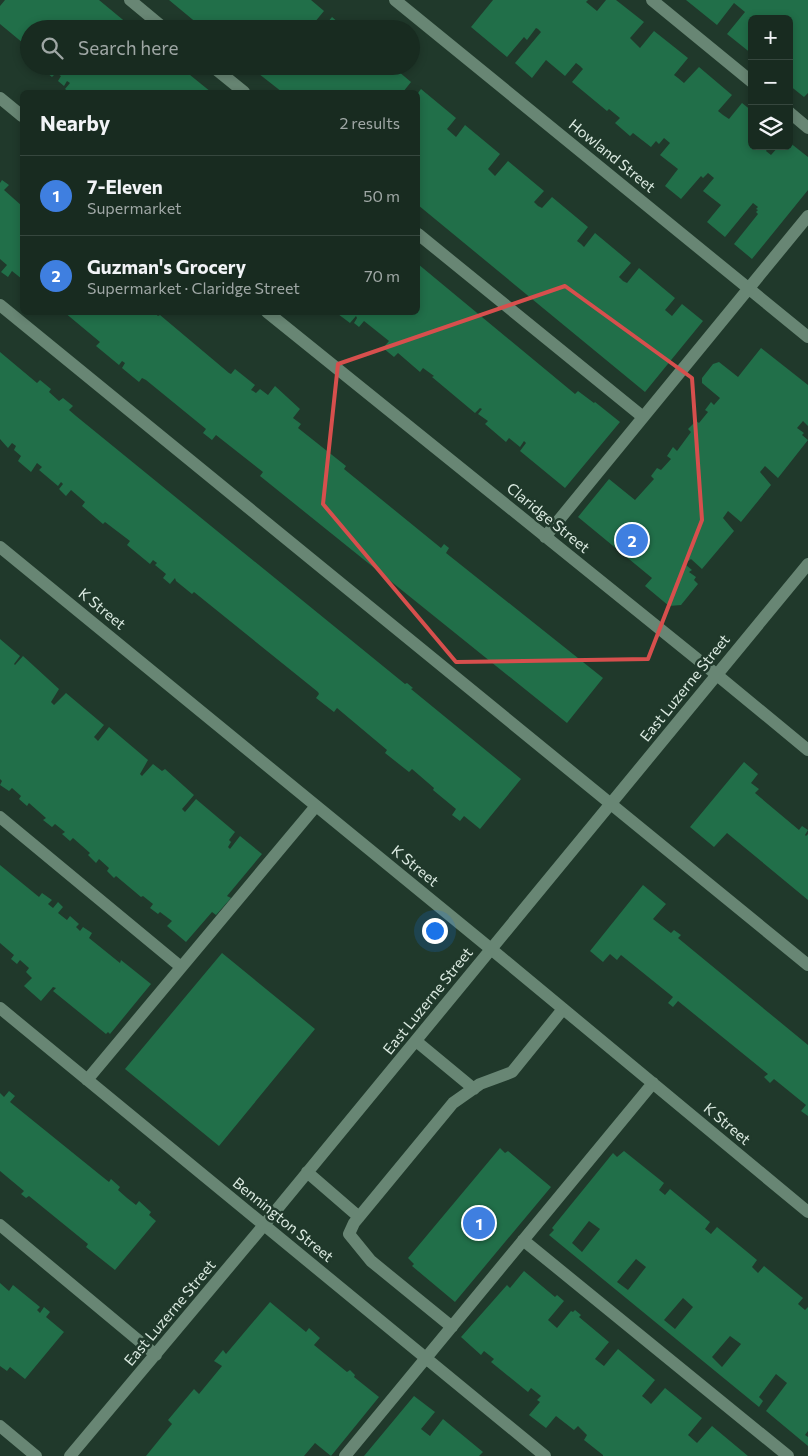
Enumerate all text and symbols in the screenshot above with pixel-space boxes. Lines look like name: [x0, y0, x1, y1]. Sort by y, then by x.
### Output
map controls: [748, 15, 793, 150]
button: +: [748, 15, 793, 60]
search box: [20, 20, 420, 75]
icon: search: [38, 34, 66, 62]
text: Search here: [78, 36, 178, 59]
button: −: [748, 60, 793, 105]
button: layers: [748, 105, 793, 150]
text: Nearby: [40, 110, 110, 135]
text: 2 results: [339, 113, 400, 132]
street label: Howland Street: [566, 115, 660, 196]
text: 7-Eleven: [87, 175, 163, 198]
text: 1: [52, 186, 60, 205]
text: 50 m: [363, 186, 400, 205]
text: Supermarket: [87, 198, 182, 217]
text: Guzman's Grocery: [87, 255, 246, 278]
text: 2: [51, 266, 61, 285]
text: 70 m: [364, 266, 400, 285]
text: Supermarket · Claridge Street: [87, 278, 300, 297]
street label: Claridge Street: [503, 478, 594, 556]
pin: 2: [616, 521, 648, 559]
street label: K Street: [75, 584, 130, 633]
street label: East Luzerne Street: [635, 630, 733, 745]
street label: K Street: [388, 841, 443, 890]
your location: [422, 918, 448, 944]
street label: East Luzerne Street: [378, 943, 476, 1058]
street label: K Street: [701, 1099, 755, 1148]
street label: Bennington Street: [230, 1173, 338, 1265]
pin: 1: [463, 1204, 495, 1242]
street label: East Luzerne Street: [120, 1256, 219, 1369]

